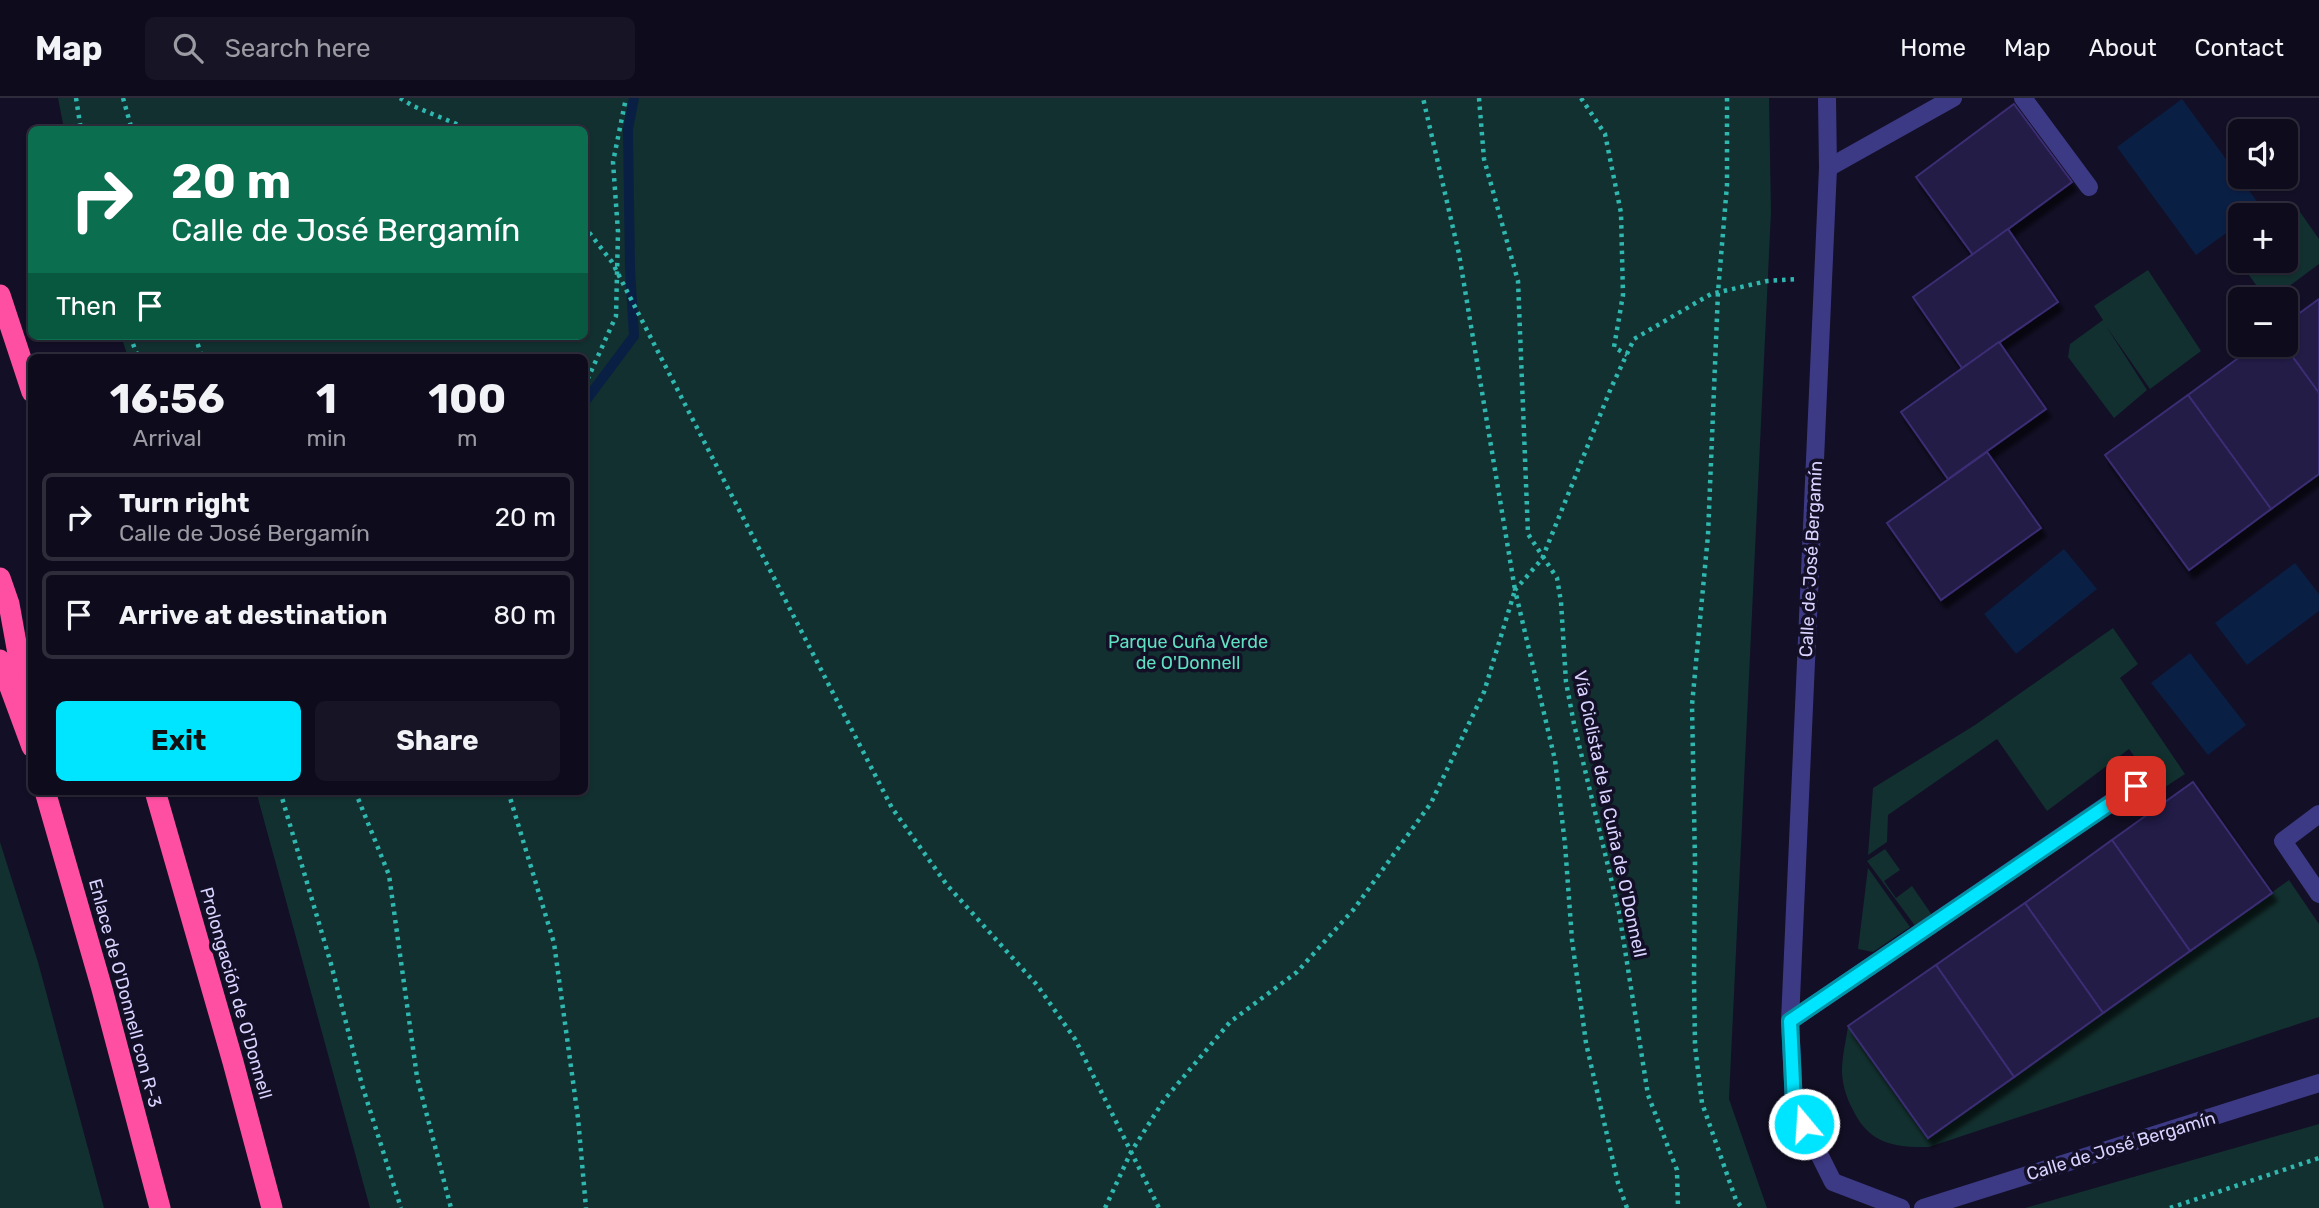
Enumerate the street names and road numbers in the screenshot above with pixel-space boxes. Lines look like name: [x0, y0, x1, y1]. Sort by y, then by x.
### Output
street label: Calle de José Bergamín: [1795, 460, 1827, 658]
street label: Vía Ciclista de la Cuña de O'Donnell: [1569, 669, 1651, 959]
street label: Enlace de O'Donnell con R-3: [84, 876, 166, 1110]
street label: Prolongación de O'Donnell: [195, 884, 277, 1102]
street label: Calle de José Bergamín: [2024, 1107, 2218, 1185]

